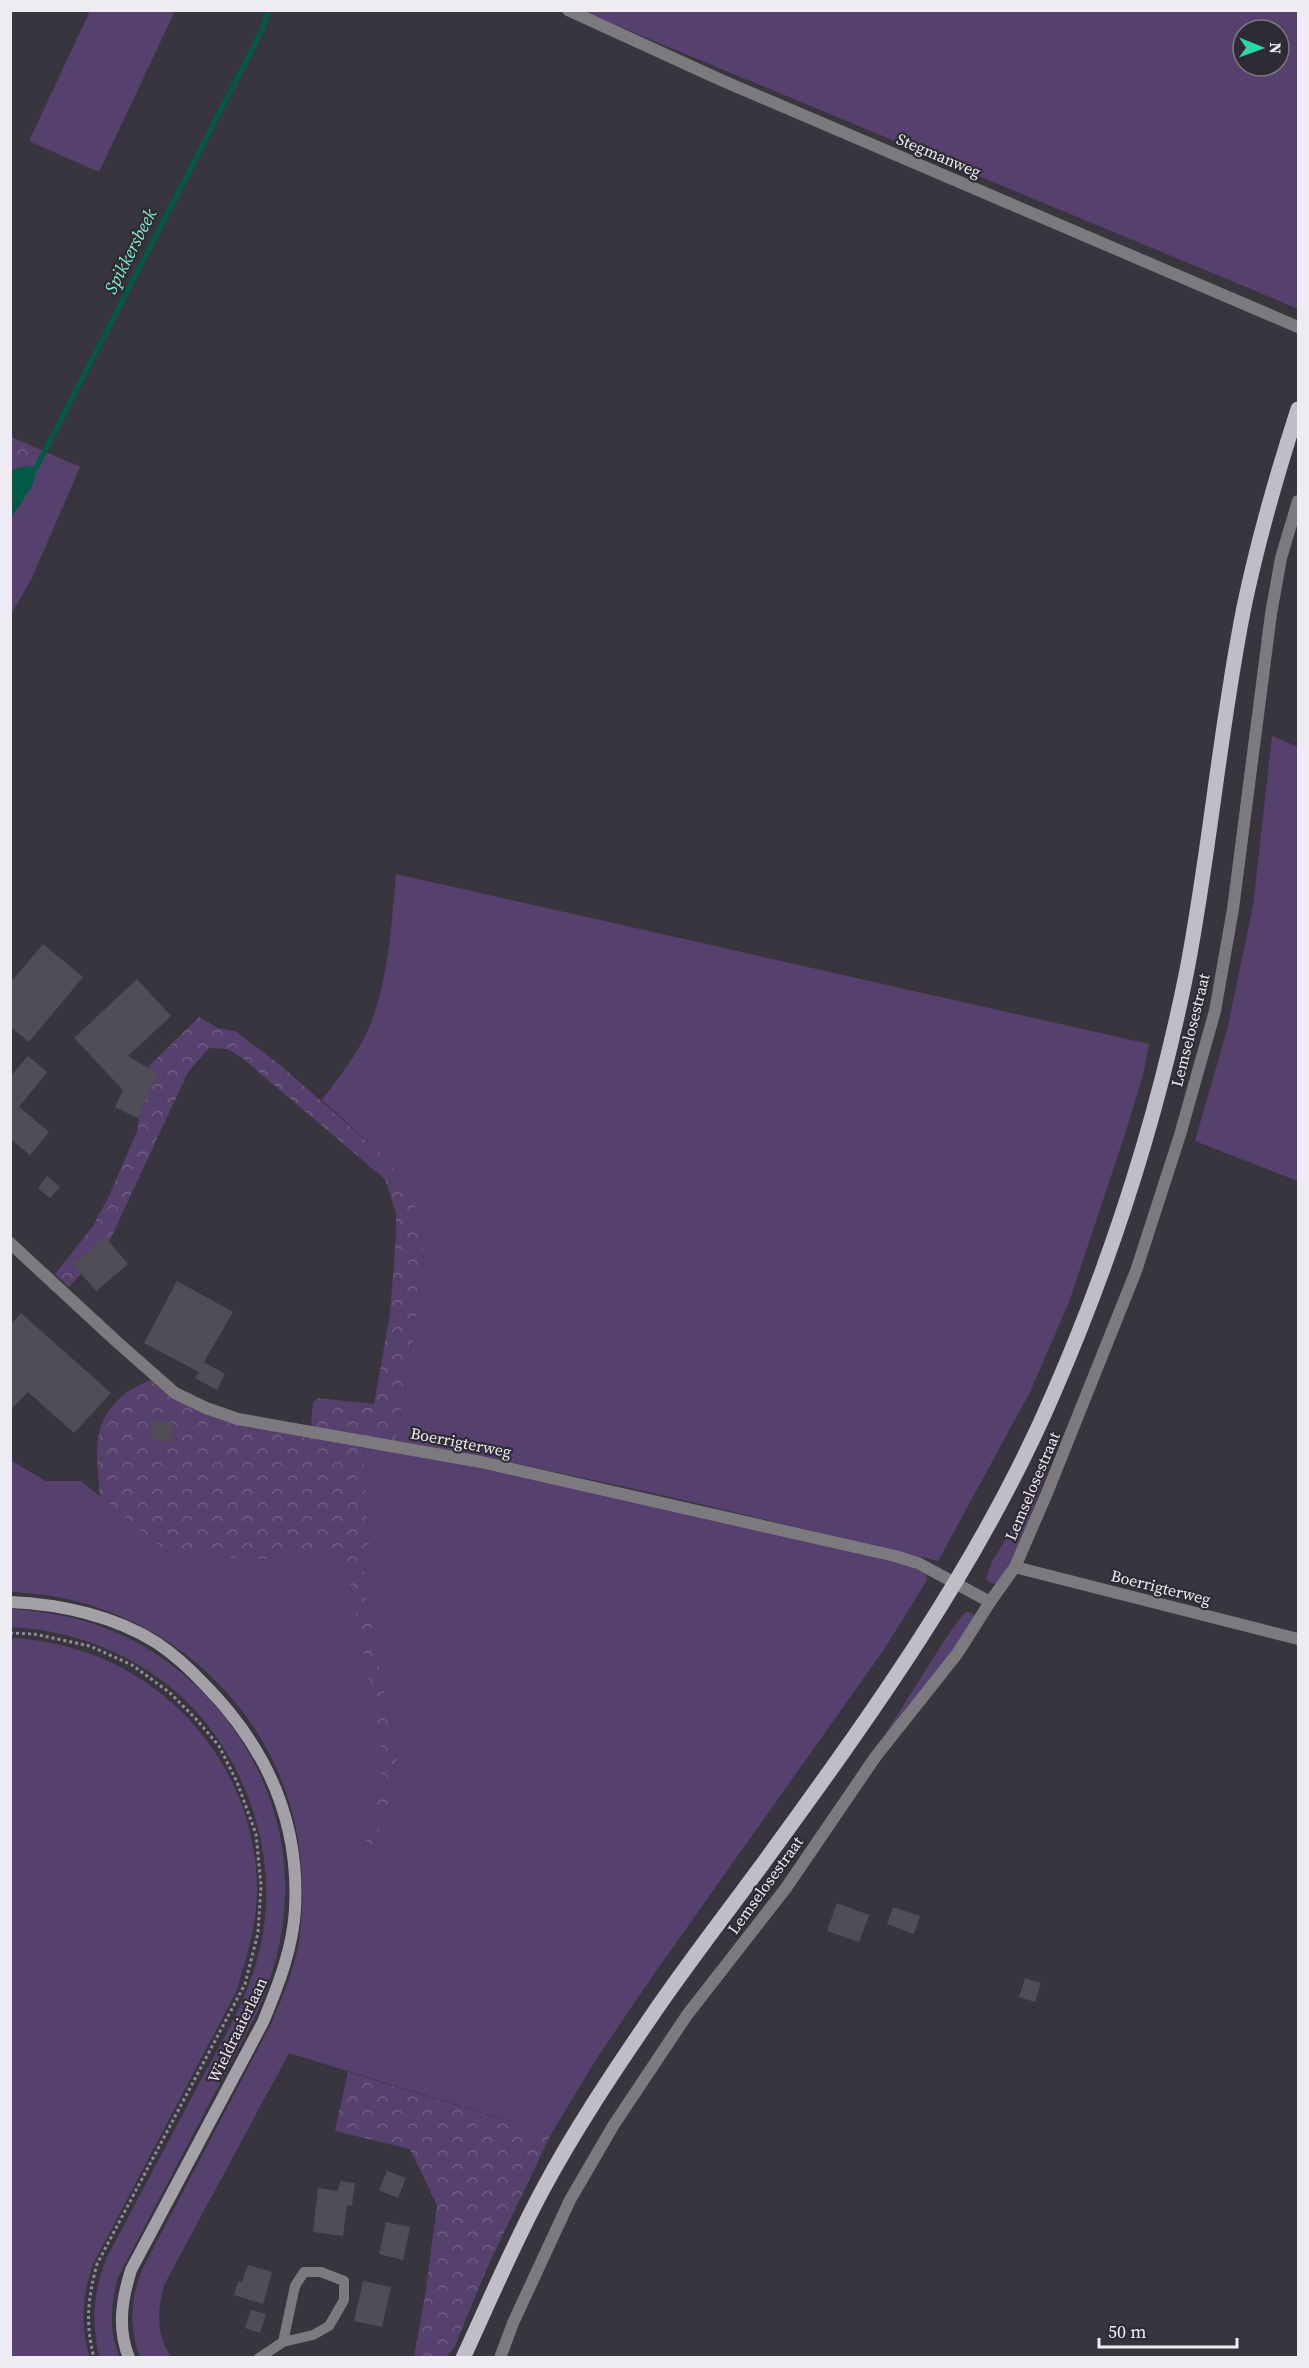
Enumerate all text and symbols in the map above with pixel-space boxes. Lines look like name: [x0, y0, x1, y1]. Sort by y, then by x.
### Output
north arrow: [1231, 18, 1291, 78]
text: N: [1265, 42, 1287, 55]
street label: Stegmanweg: [893, 127, 985, 183]
water label: Spikkersbeek: [98, 204, 162, 298]
street label: Lemselosestraat: [1165, 970, 1215, 1089]
street label: Boerrigterweg: [409, 1421, 513, 1463]
street label: Lemselosestraat: [999, 1428, 1065, 1544]
street label: Boerrigterweg: [1109, 1564, 1213, 1610]
street label: Lemselosestraat: [722, 1831, 808, 1938]
street label: Wieldraaierlaan: [202, 1973, 272, 2086]
scale bar: [1099, 2311, 1237, 2349]
text: 50 m: [1108, 2319, 1146, 2344]

